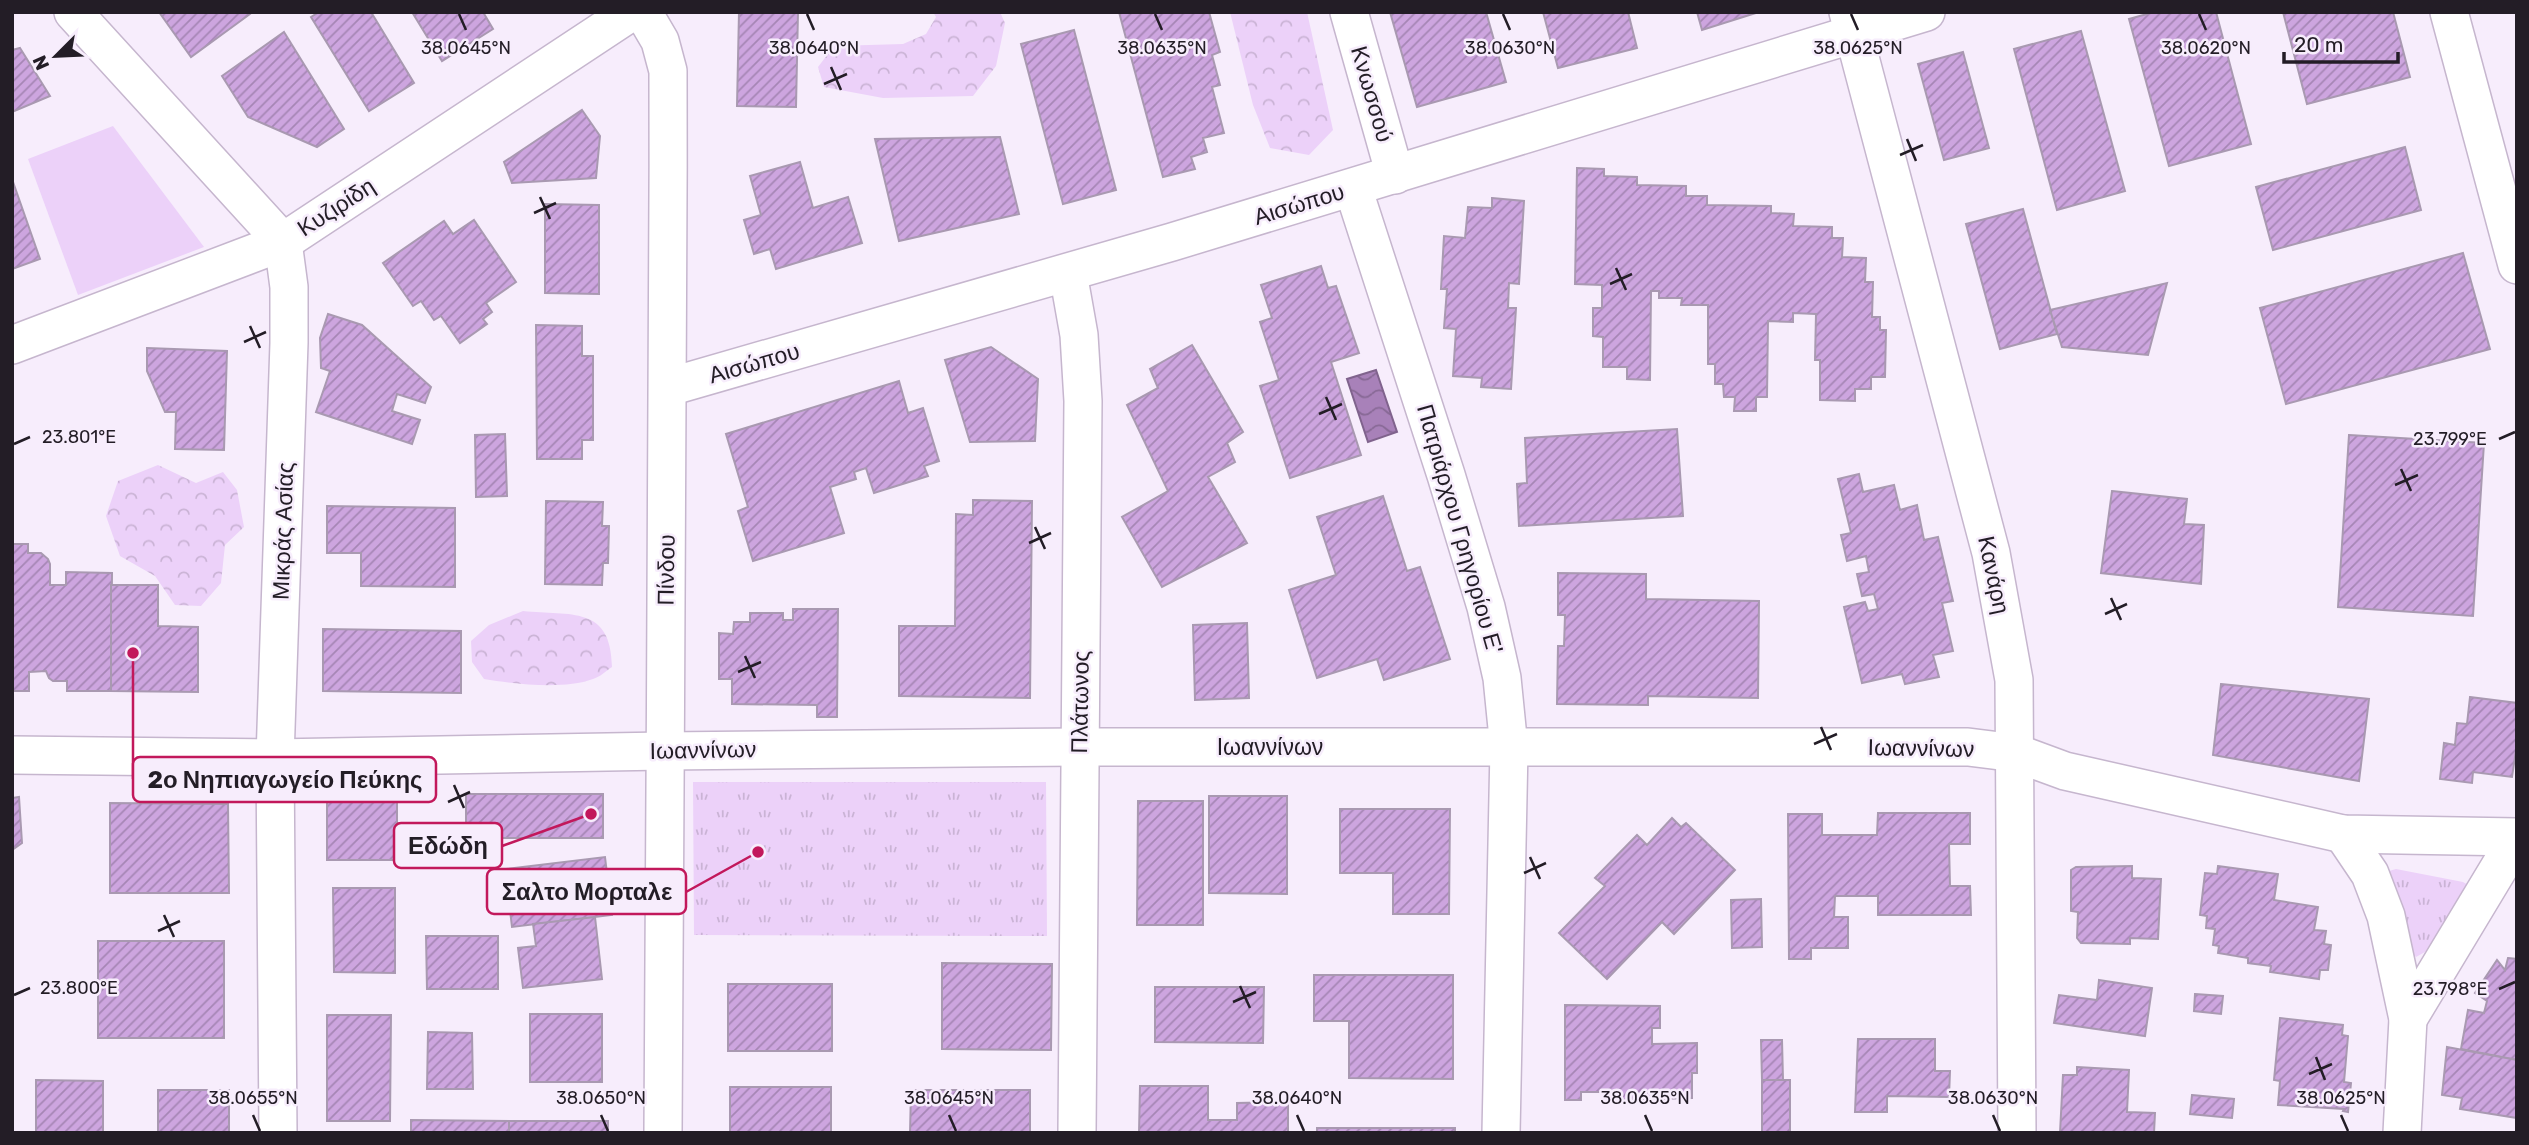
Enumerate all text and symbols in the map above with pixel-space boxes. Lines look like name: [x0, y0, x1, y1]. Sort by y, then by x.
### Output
north arrow: [21, 21, 91, 91]
scale bar: [2284, 21, 2398, 65]
text: 20 m: [2294, 32, 2343, 57]
text: 38.0645°N: [421, 37, 511, 59]
text: 38.0640°N: [769, 37, 859, 59]
text: 38.0635°N: [1117, 37, 1207, 59]
text: 38.0630°N: [1465, 37, 1555, 59]
text: 38.0625°N: [1813, 37, 1903, 59]
text: 38.0620°N: [2161, 37, 2251, 59]
street label: Κνωσσού: [1345, 43, 1399, 145]
text: N: [28, 52, 54, 74]
street label: Κυζιρίδη: [292, 172, 380, 242]
street label: Αισώπου: [1250, 177, 1348, 231]
street label: Αισώπου: [705, 337, 803, 389]
street label: Πατριάρχου Γρηγορίου Ε': [1411, 401, 1509, 657]
text: 23.801°E: [42, 426, 116, 448]
text: 23.799°E: [2413, 428, 2487, 450]
street label: Μικράς Ασίας: [267, 462, 299, 600]
street label: Κανάρη: [1972, 533, 2016, 617]
street label: Πίνδου: [651, 534, 681, 606]
street label: Πλάτωνος: [1065, 650, 1095, 754]
street label: Ιωαννίνων: [1217, 733, 1323, 761]
street label: Ιωαννίνων: [1867, 733, 1975, 763]
street label: Ιωαννίνων: [649, 735, 757, 765]
callout: 2ο Νηπιαγωγείο Πεύκης: [133, 757, 436, 802]
text: 2ο Νηπιαγωγείο Πεύκης: [147, 766, 423, 794]
callout: Εδώδη: [394, 823, 502, 868]
text: Εδώδη: [408, 832, 488, 860]
callout: Σαλτο Μορταλε: [487, 869, 686, 914]
text: Σαλτο Μορταλε: [502, 878, 672, 906]
text: 23.800°E: [40, 977, 118, 999]
text: 23.798°E: [2413, 978, 2487, 1000]
text: 38.0655°N: [208, 1087, 298, 1109]
text: 38.0650°N: [556, 1087, 646, 1109]
text: 38.0645°N: [904, 1087, 994, 1109]
text: 38.0640°N: [1252, 1087, 1342, 1109]
text: 38.0635°N: [1600, 1087, 1690, 1109]
text: 38.0630°N: [1948, 1087, 2038, 1109]
text: 38.0625°N: [2296, 1087, 2386, 1109]

